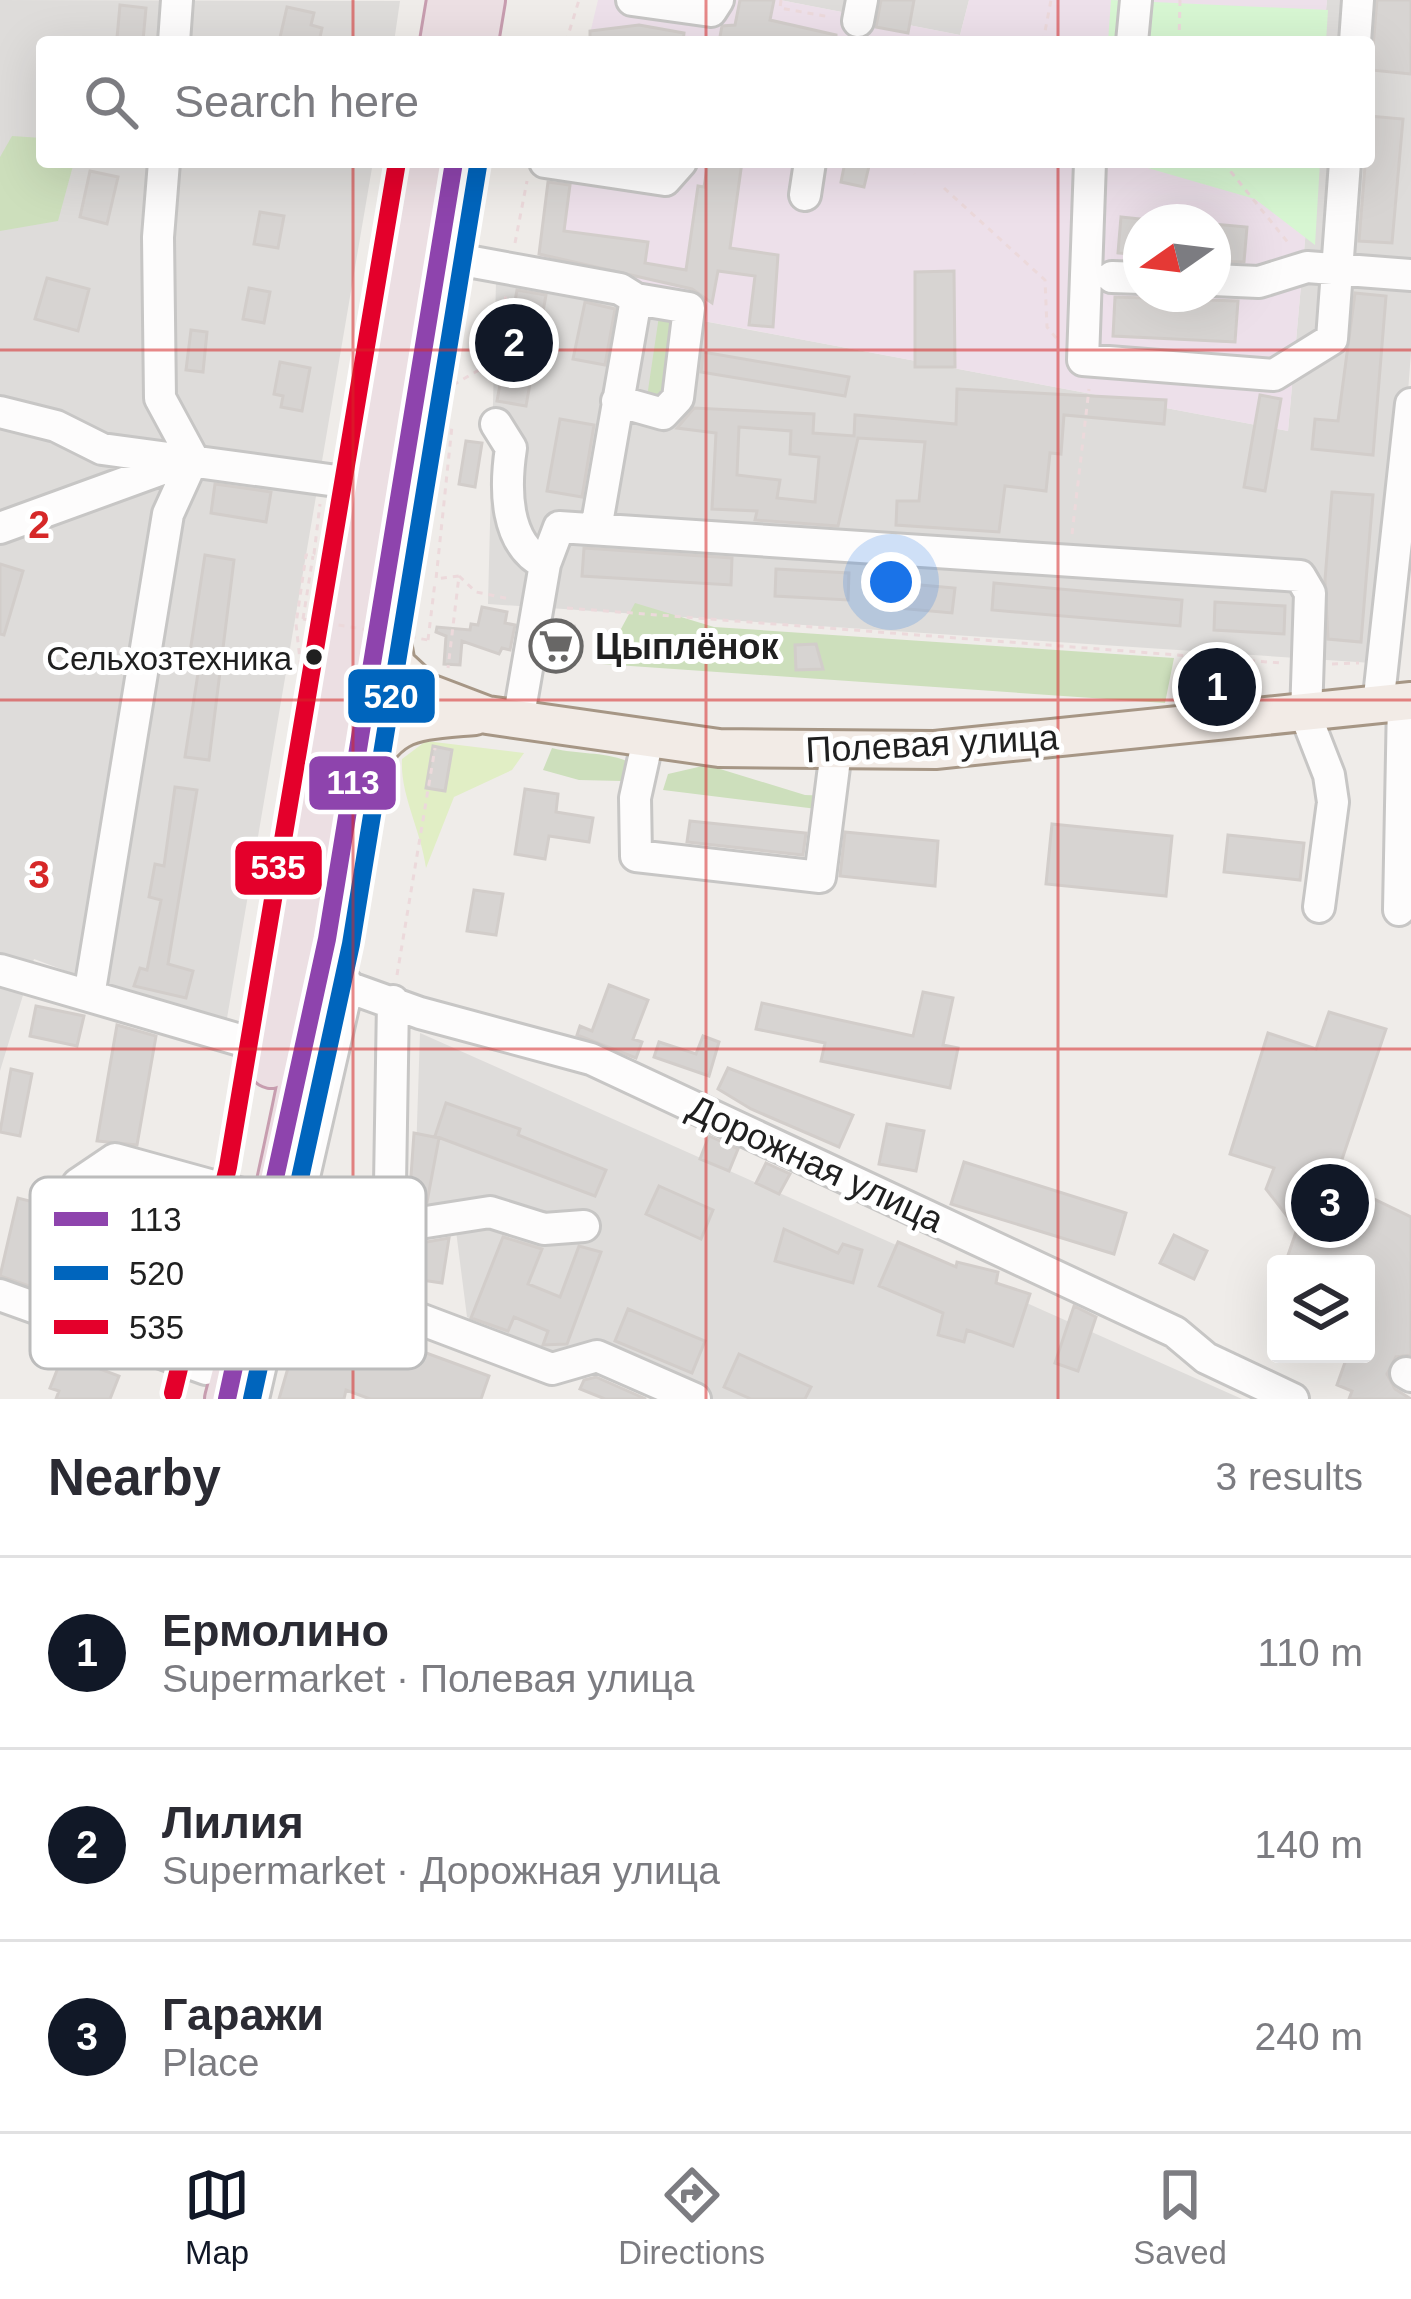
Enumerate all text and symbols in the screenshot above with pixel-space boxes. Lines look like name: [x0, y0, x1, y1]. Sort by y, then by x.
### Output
search box: [36, 36, 1375, 168]
icon: search: [78, 69, 144, 135]
text: Search here: [174, 76, 419, 127]
north arrow: [1123, 204, 1231, 312]
pin: 2: [475, 298, 553, 388]
text: 2: [28, 503, 50, 546]
your location: [861, 552, 921, 612]
supermarket icon: Цыплёнок: [528, 618, 584, 674]
place label: Цыплёнок: [595, 626, 779, 667]
place label: Сельхозтехника: [46, 640, 293, 677]
pin: 1: [1178, 642, 1256, 732]
marker: Сельхозтехника: [303, 646, 325, 668]
line badge: 520: [346, 667, 437, 725]
text: 520: [363, 678, 419, 715]
street label: Полевая улица: [804, 716, 1061, 771]
line badge: 113: [307, 754, 398, 812]
text: 113: [326, 764, 380, 801]
line badge: 535: [233, 839, 324, 897]
text: 535: [250, 849, 306, 886]
text: 3: [28, 853, 50, 896]
street label: Дорожная улица: [682, 1086, 951, 1241]
pin: 3: [1291, 1158, 1369, 1248]
legend: [30, 1177, 426, 1369]
text: 113: [129, 1201, 182, 1238]
text: 520: [129, 1255, 184, 1292]
map controls: [1267, 1255, 1375, 1363]
button: layers: [1267, 1255, 1375, 1363]
text: 535: [129, 1309, 184, 1346]
text: Nearby: [48, 1449, 221, 1506]
text: 3 results: [1216, 1455, 1363, 1498]
text: Ермолино: [162, 1605, 389, 1656]
text: 1: [76, 1631, 98, 1674]
text: 110 m: [1258, 1631, 1363, 1674]
text: Supermarket · Полевая улица: [162, 1657, 694, 1700]
text: Лилия: [162, 1797, 304, 1848]
text: 2: [76, 1823, 98, 1866]
text: 140 m: [1255, 1823, 1363, 1866]
text: Supermarket · Дорожная улица: [162, 1849, 720, 1892]
text: Гаражи: [162, 1989, 324, 2040]
text: 3: [76, 2015, 98, 2058]
text: 240 m: [1255, 2015, 1363, 2058]
text: Place: [162, 2041, 260, 2084]
tab: Map: [184, 2162, 250, 2272]
tab: Directions: [618, 2162, 765, 2272]
tab: Saved: [1133, 2162, 1227, 2272]

